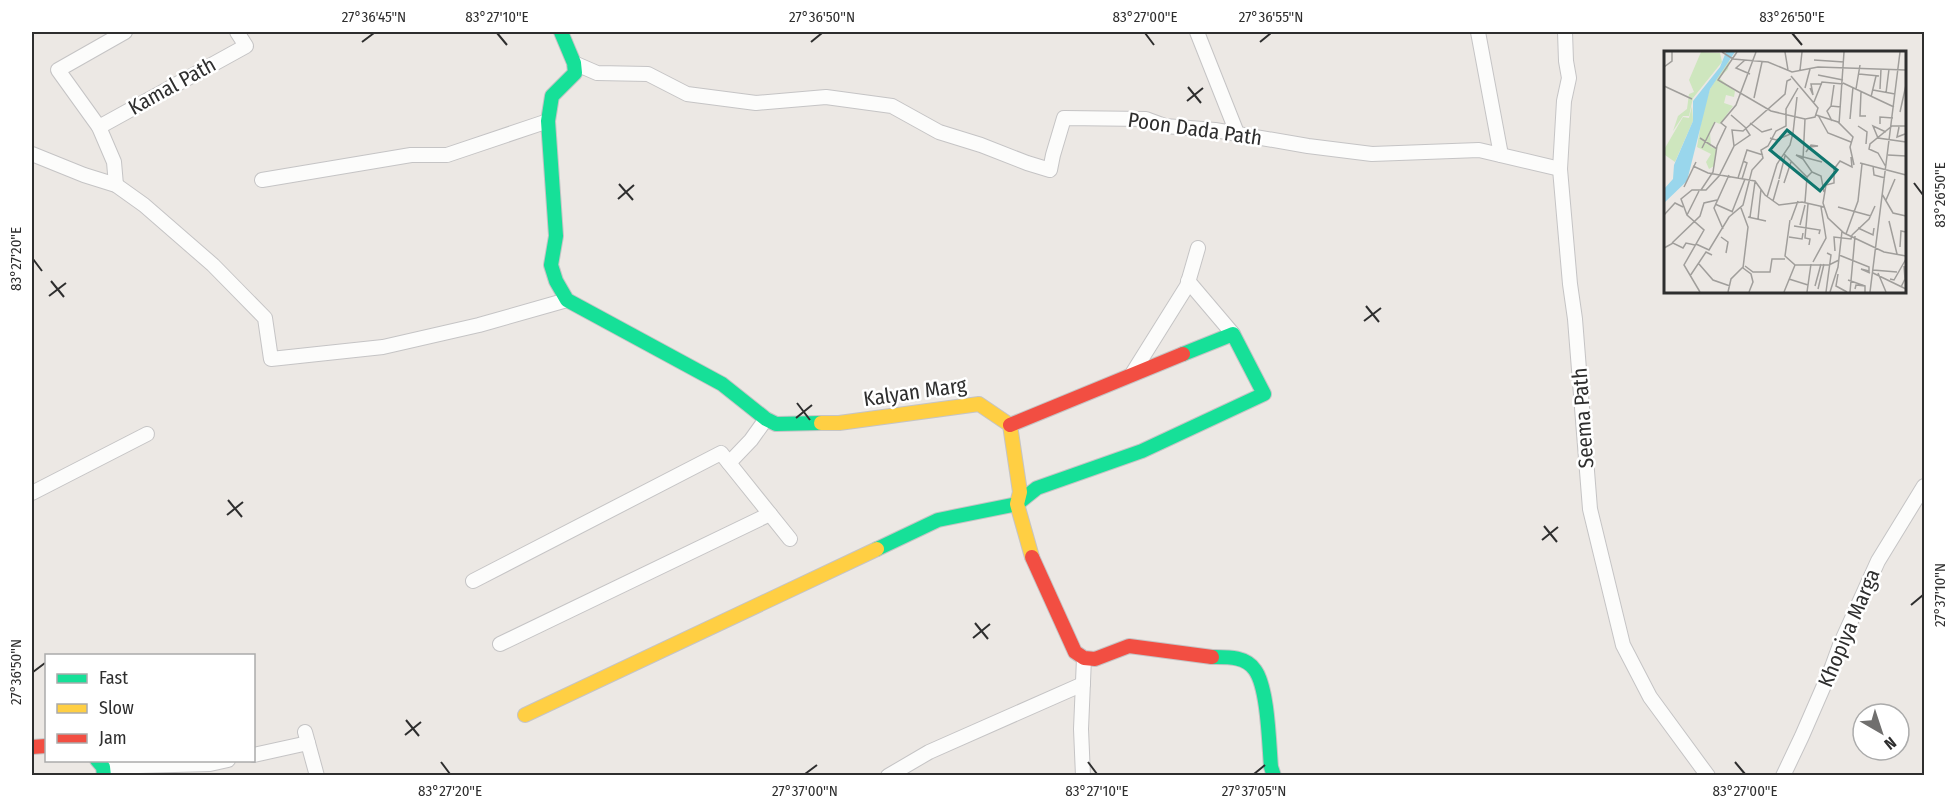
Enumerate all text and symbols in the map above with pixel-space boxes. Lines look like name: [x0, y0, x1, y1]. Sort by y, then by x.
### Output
text: 27°36'45"N: [342, 8, 406, 26]
text: 83°27'10"E: [465, 8, 529, 26]
text: 27°36'50"N: [789, 8, 855, 26]
text: 83°27'00"E: [1112, 8, 1178, 26]
text: 27°36'55"N: [1239, 8, 1303, 26]
text: 83°26'50"E: [1759, 8, 1825, 26]
street label: Kamal Path: [124, 51, 220, 121]
inset map: [1664, 51, 1905, 292]
street label: Poon Dada Path: [1126, 107, 1264, 151]
text: 83°26'50"E: [1931, 162, 1949, 228]
text: 83°27'20"E: [7, 227, 25, 291]
street label: Seema Path: [1567, 367, 1599, 469]
street label: Kalyan Marg: [862, 372, 968, 412]
text: 27°37'10"N: [1931, 563, 1949, 627]
street label: Khopiya Marga: [1812, 565, 1886, 691]
text: 27°36'50"N: [7, 639, 25, 705]
legend: [45, 654, 255, 762]
text: Fast: [99, 667, 128, 689]
text: Slow: [99, 697, 134, 719]
north arrow: [1851, 702, 1911, 762]
text: Jam: [99, 727, 127, 749]
text: N: [1880, 733, 1900, 754]
text: 83°27'20"E: [418, 782, 482, 800]
text: 27°37'00"N: [772, 782, 838, 800]
text: 83°27'10"E: [1065, 782, 1129, 800]
text: 27°37'05"N: [1222, 782, 1286, 800]
text: 83°27'00"E: [1712, 782, 1778, 800]

